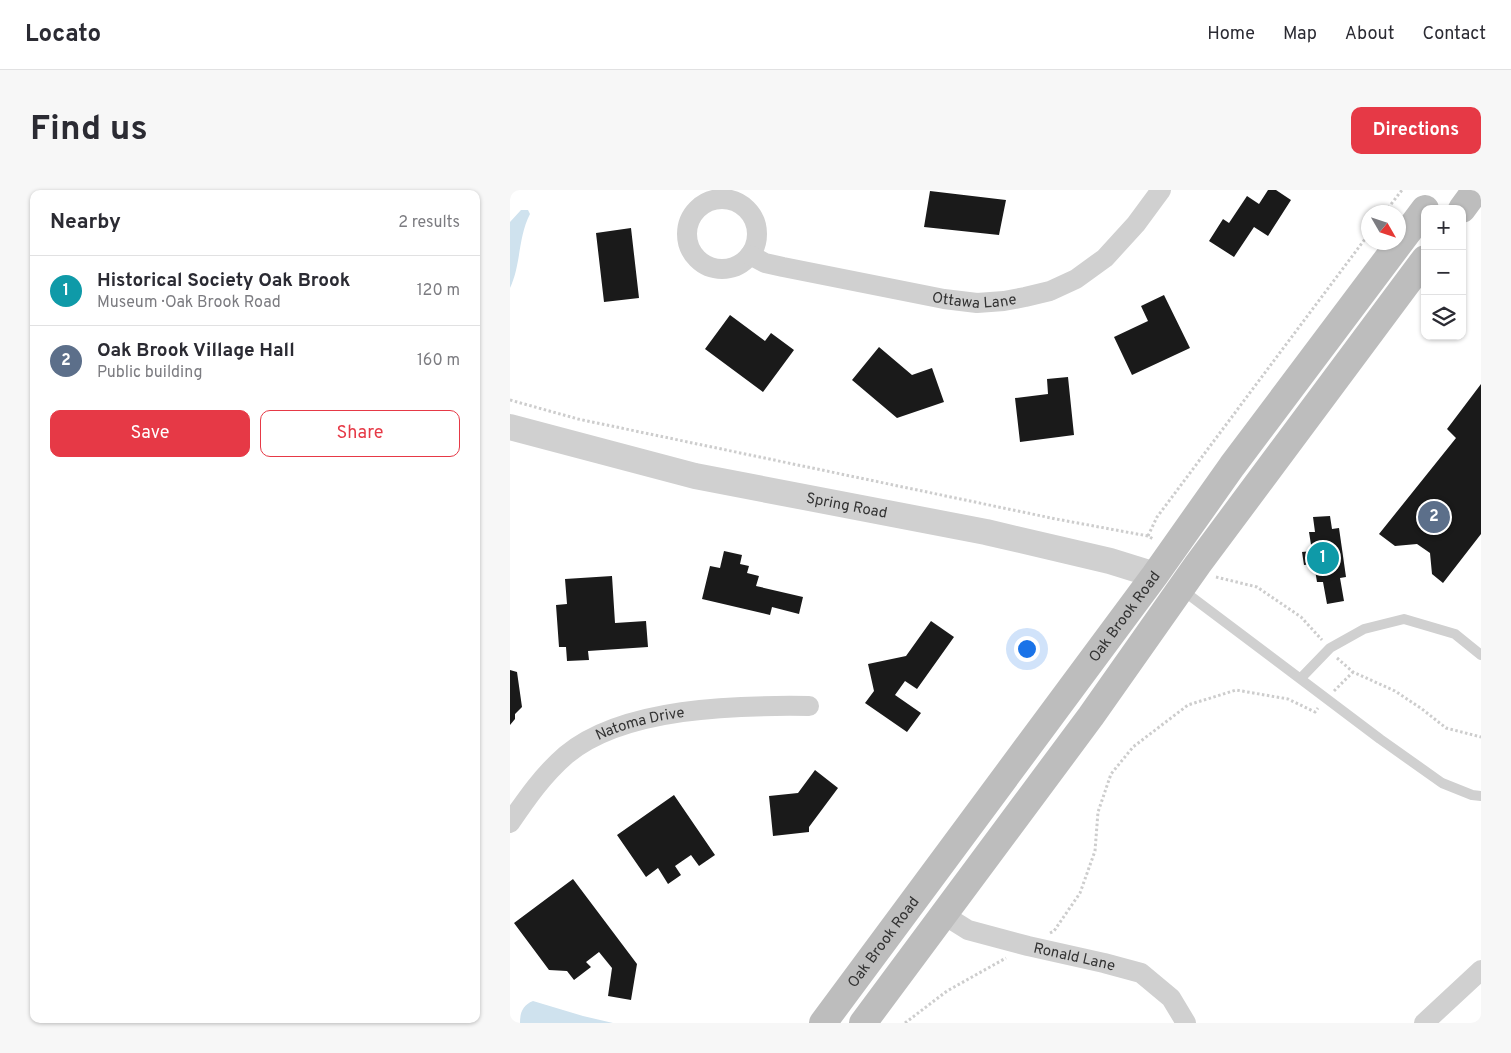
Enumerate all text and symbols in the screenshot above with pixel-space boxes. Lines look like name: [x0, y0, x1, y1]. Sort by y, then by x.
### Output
text: Locato: [25, 20, 101, 50]
text: Home: [1207, 23, 1255, 46]
text: Map: [1283, 23, 1317, 46]
text: About: [1345, 23, 1394, 46]
text: Contact: [1422, 23, 1486, 46]
button: Directions: [1351, 107, 1481, 154]
text: Find us: [30, 108, 148, 152]
north arrow: [1361, 205, 1406, 250]
map controls: [1421, 205, 1466, 340]
button: +: [1421, 205, 1466, 250]
text: Nearby: [50, 209, 121, 236]
text: 2 results: [398, 213, 460, 233]
button: −: [1421, 250, 1466, 295]
text: Historical Society Oak Brook: [97, 269, 350, 293]
text: 1: [63, 281, 69, 301]
text: 120 m: [417, 281, 460, 301]
street label: Ottawa Lane: [930, 289, 1018, 314]
text: Museum · Oak Brook Road: [97, 293, 281, 313]
button: layers: [1421, 295, 1466, 340]
text: Oak Brook Village Hall: [97, 339, 295, 363]
text: 2: [61, 351, 71, 371]
text: 160 m: [417, 351, 460, 371]
text: Public building: [97, 363, 202, 383]
button: Save: [50, 410, 250, 457]
button: Share: [260, 410, 460, 457]
street label: Spring Road: [804, 490, 889, 524]
pin: 2: [1418, 498, 1450, 536]
pin: 1: [1307, 539, 1339, 577]
street label: Oak Brook Road: [1085, 568, 1165, 667]
your location: [1014, 636, 1040, 662]
street label: Natoma Drive: [593, 704, 686, 746]
street label: Oak Brook Road: [844, 893, 924, 992]
street label: Ronald Lane: [1031, 939, 1117, 977]

